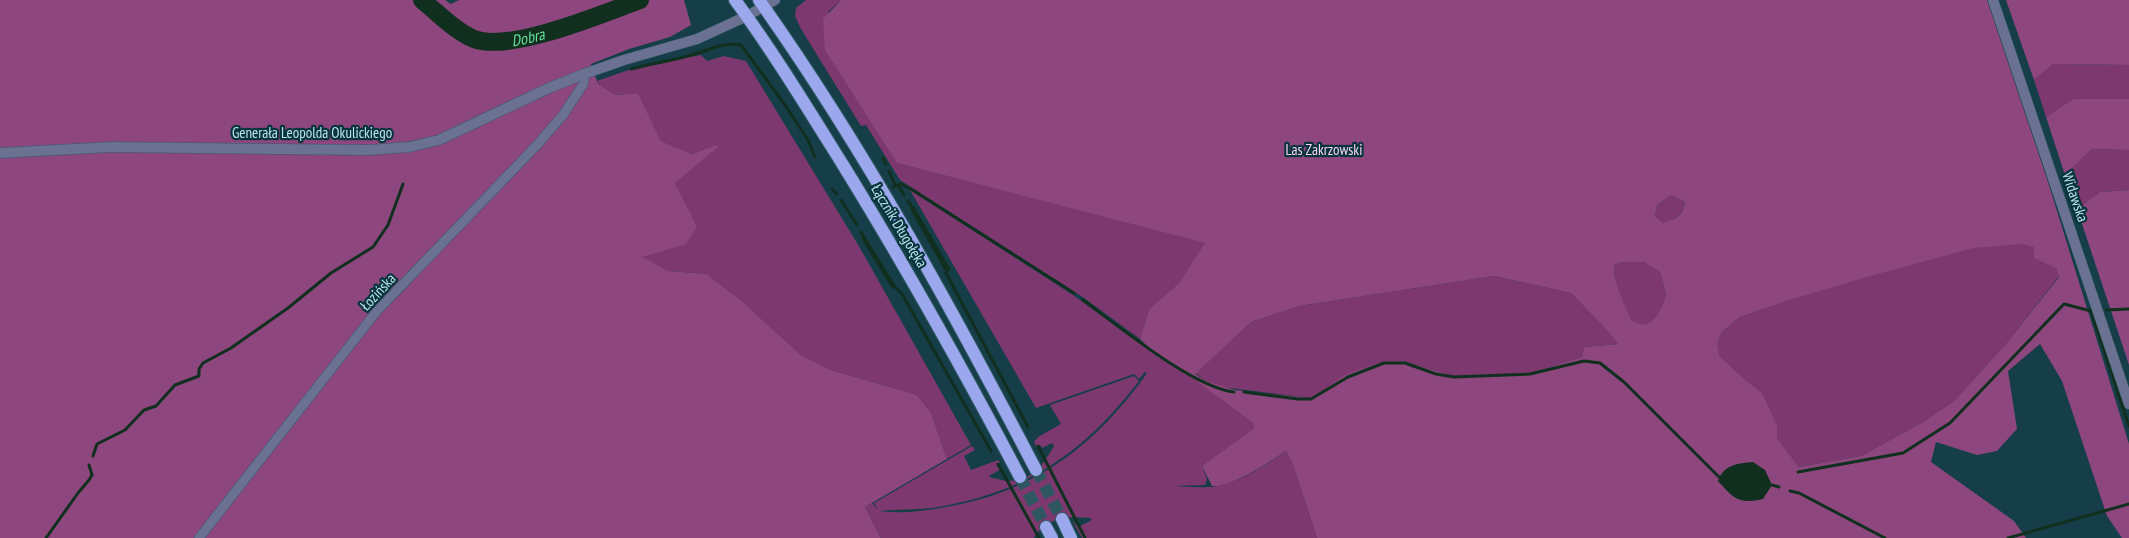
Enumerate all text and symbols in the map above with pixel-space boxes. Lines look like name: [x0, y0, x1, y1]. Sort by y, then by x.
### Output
water label: Dobra: [510, 23, 548, 50]
street label: Generała Leopolda Okulickiego: [232, 123, 392, 142]
park label: Las Zakrzowski: [1286, 140, 1362, 159]
street label: Widawska: [2058, 169, 2093, 224]
street label: Łącznik Długołęka: [867, 181, 932, 271]
street label: Łozińska: [356, 269, 400, 314]

